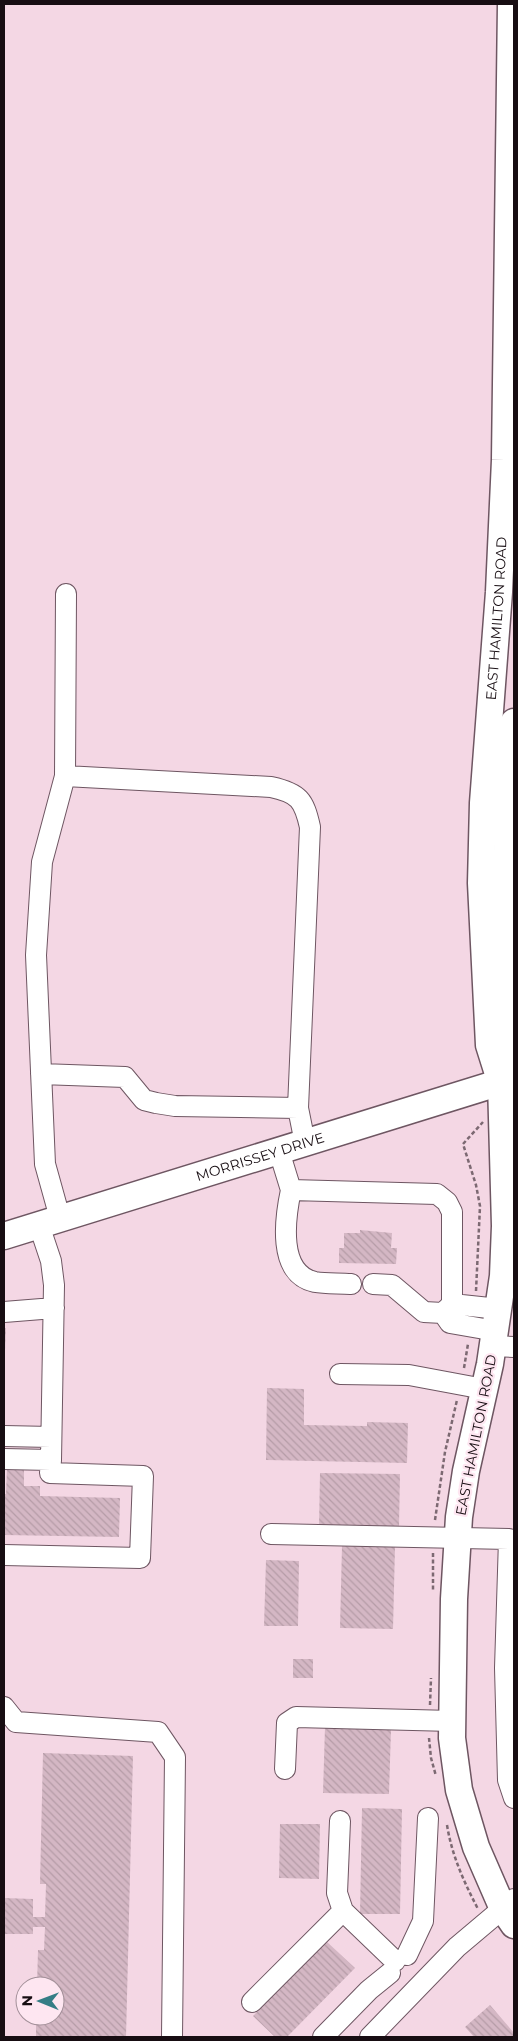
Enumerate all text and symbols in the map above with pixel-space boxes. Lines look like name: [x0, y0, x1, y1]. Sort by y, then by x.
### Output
street label: EAST HAMILTON ROAD: [482, 536, 511, 701]
street label: MORRISSEY DRIVE: [194, 1128, 326, 1185]
street label: EAST HAMILTON ROAD: [452, 1353, 500, 1517]
north arrow: [15, 1976, 65, 2026]
text: N: [18, 1995, 36, 2007]

